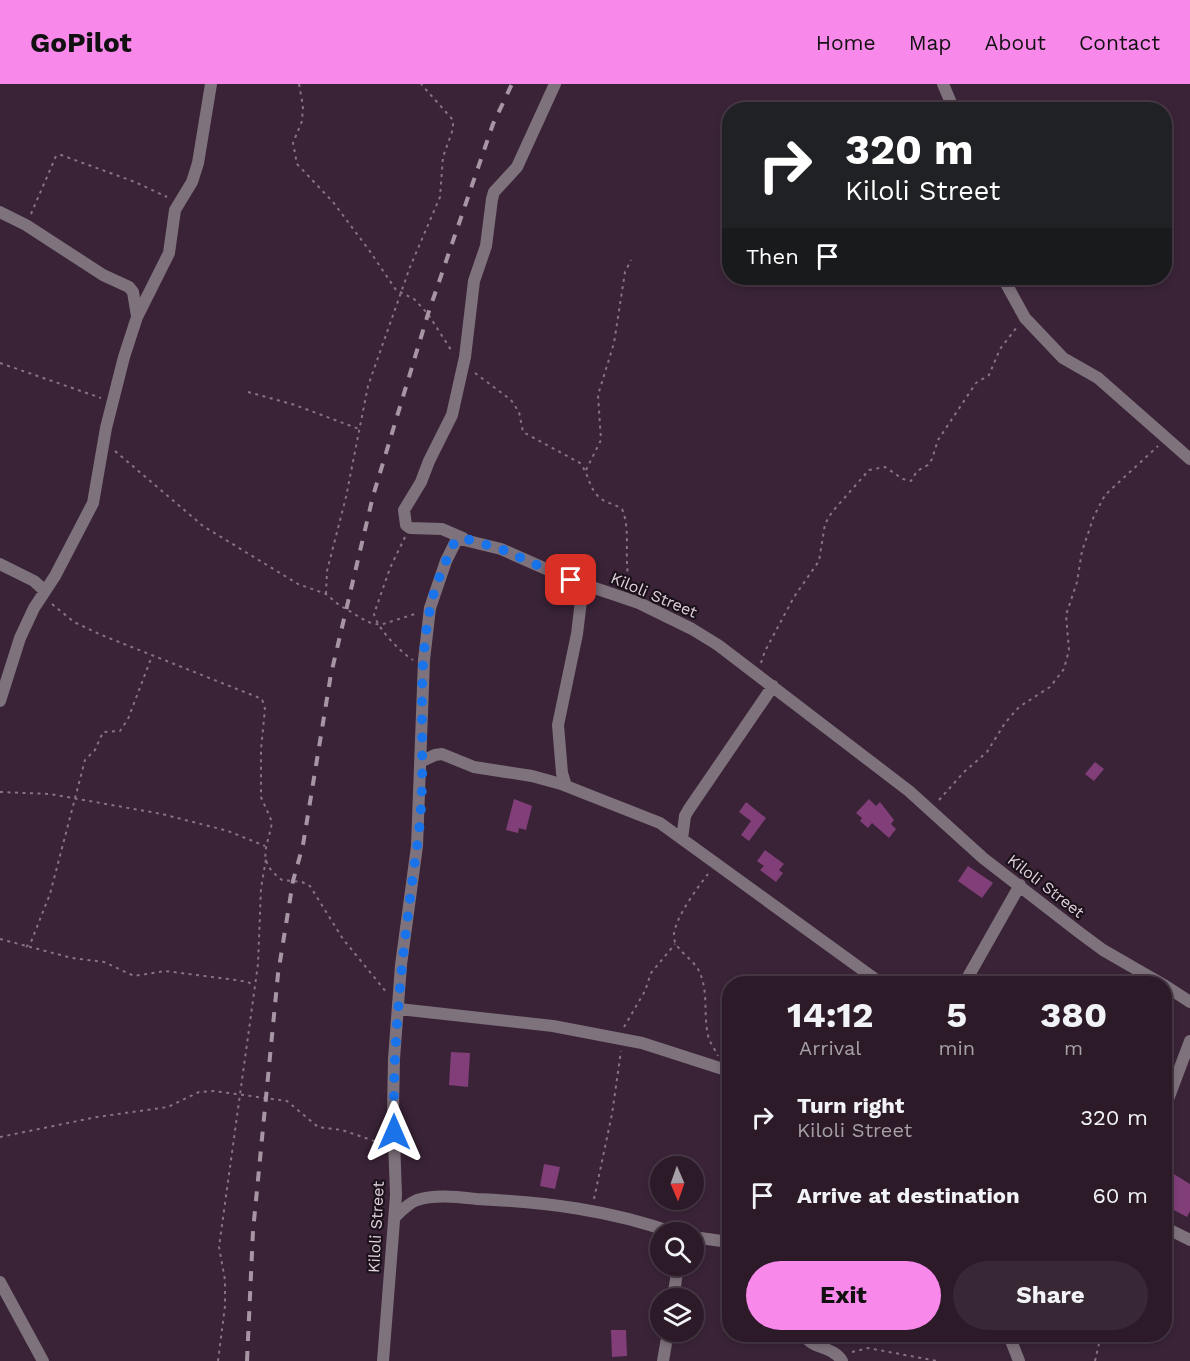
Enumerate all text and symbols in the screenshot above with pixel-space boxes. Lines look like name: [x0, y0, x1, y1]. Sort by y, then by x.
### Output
text: GoPilot: [30, 26, 132, 59]
text: Home: [816, 30, 876, 55]
text: Map: [909, 30, 952, 55]
text: About: [985, 30, 1046, 55]
text: Contact: [1079, 30, 1160, 55]
text: 320 m: [845, 125, 974, 174]
icon: right: [746, 126, 824, 204]
text: Kiloli Street: [845, 175, 1000, 207]
icon: arrive: [811, 240, 844, 273]
text: Then: [746, 244, 799, 269]
pin: [545, 554, 596, 605]
icon: arrive: [554, 563, 587, 596]
street label: Kiloli Street: [608, 568, 700, 622]
street label: Kiloli Street: [1004, 850, 1088, 922]
text: 14:12: [787, 994, 874, 1036]
text: 5: [946, 994, 967, 1036]
text: 380: [1040, 994, 1107, 1036]
text: Arrival: [799, 1036, 861, 1060]
text: min: [938, 1036, 975, 1060]
text: m: [1064, 1036, 1083, 1060]
text: Turn right: [797, 1093, 904, 1118]
position arrow: [362, 1100, 426, 1164]
icon: right: [746, 1101, 779, 1134]
text: 320 m: [1080, 1105, 1148, 1130]
text: Kiloli Street: [797, 1118, 912, 1142]
north arrow: [650, 1156, 704, 1210]
map controls: [650, 1156, 704, 1342]
icon: arrive: [746, 1179, 779, 1212]
street label: Kiloli Street: [364, 1180, 388, 1273]
text: Arrive at destination: [797, 1183, 1020, 1208]
text: 60 m: [1092, 1183, 1148, 1208]
button: search: [650, 1222, 704, 1276]
button: Exit: [746, 1261, 941, 1330]
button: Share: [953, 1261, 1148, 1330]
button: layers: [650, 1288, 704, 1342]

